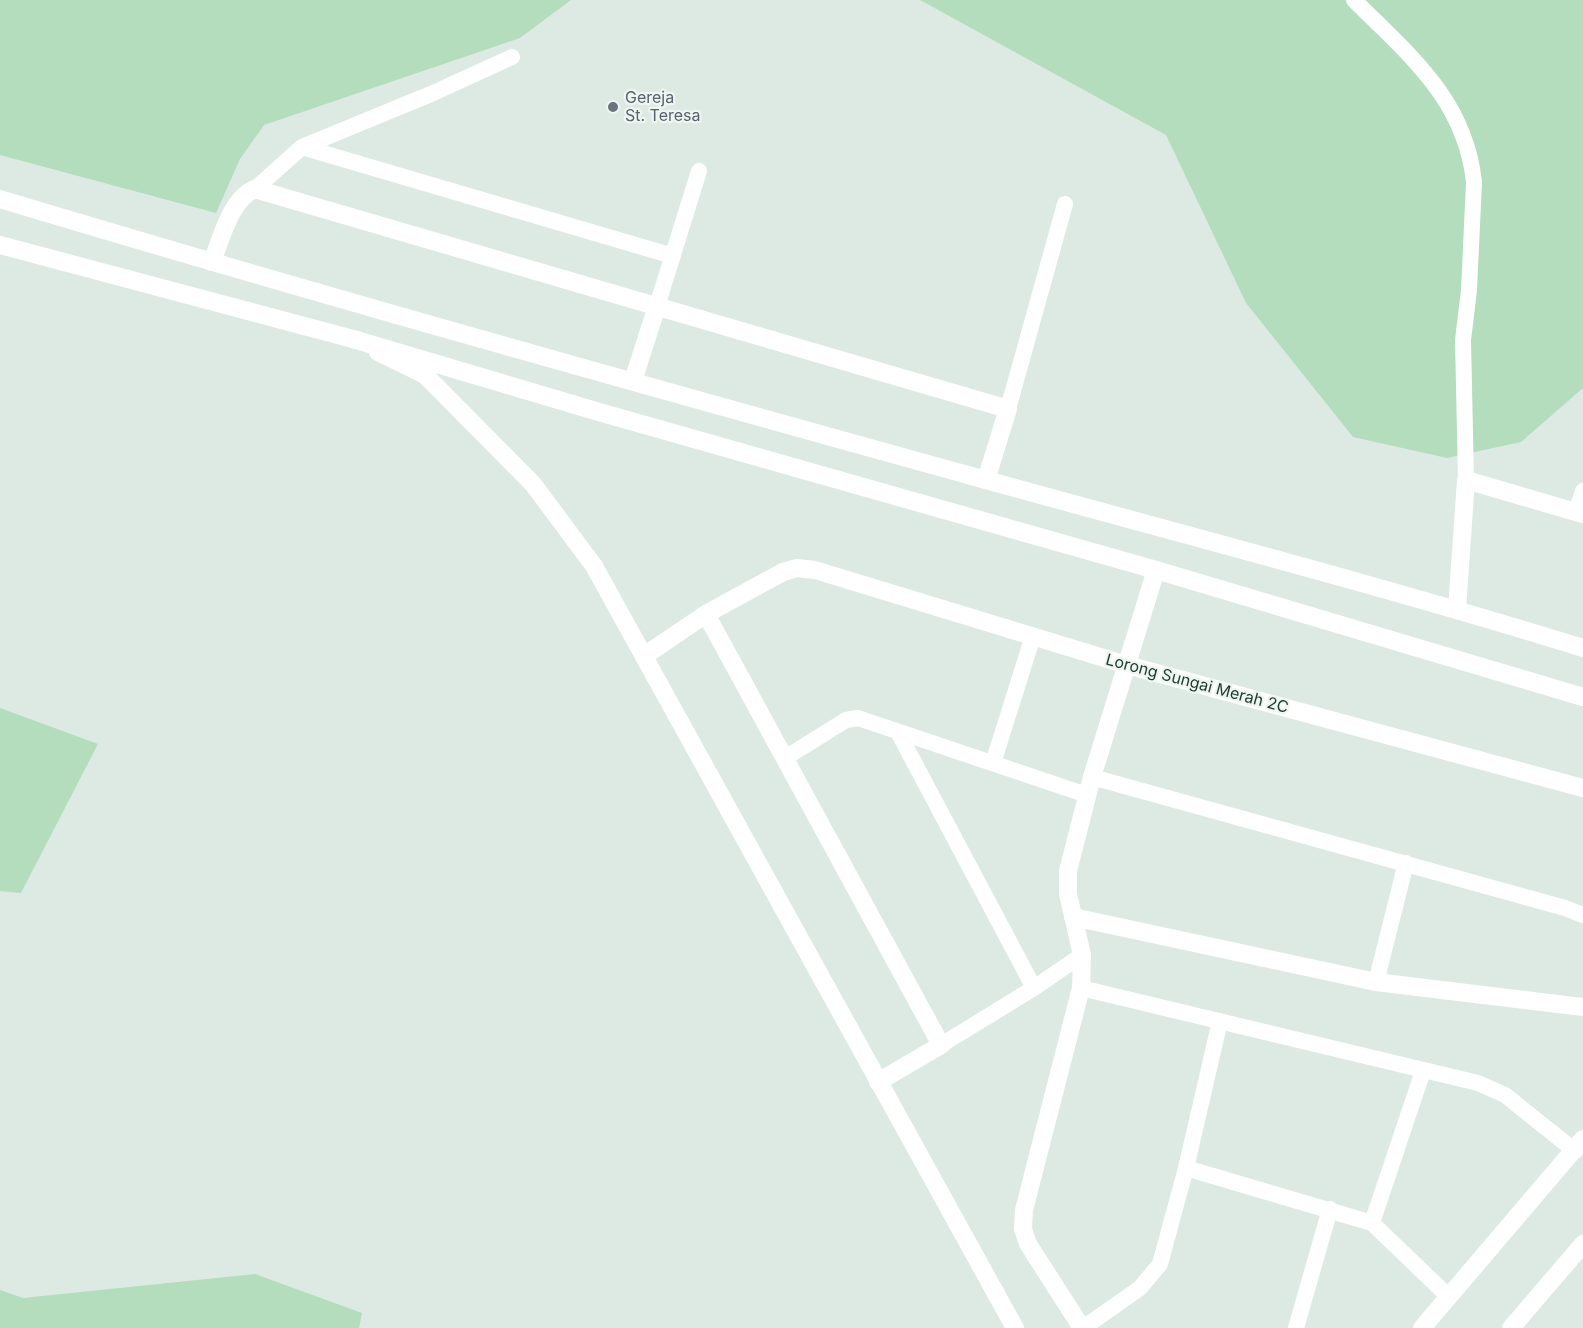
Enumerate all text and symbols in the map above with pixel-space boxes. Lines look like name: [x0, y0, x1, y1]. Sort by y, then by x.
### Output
place label: Gereja St. Teresa: [625, 88, 701, 126]
marker: Gereja St. Teresa: [606, 100, 620, 114]
street label: Lorong Sungai Merah 2C: [1104, 650, 1290, 718]

